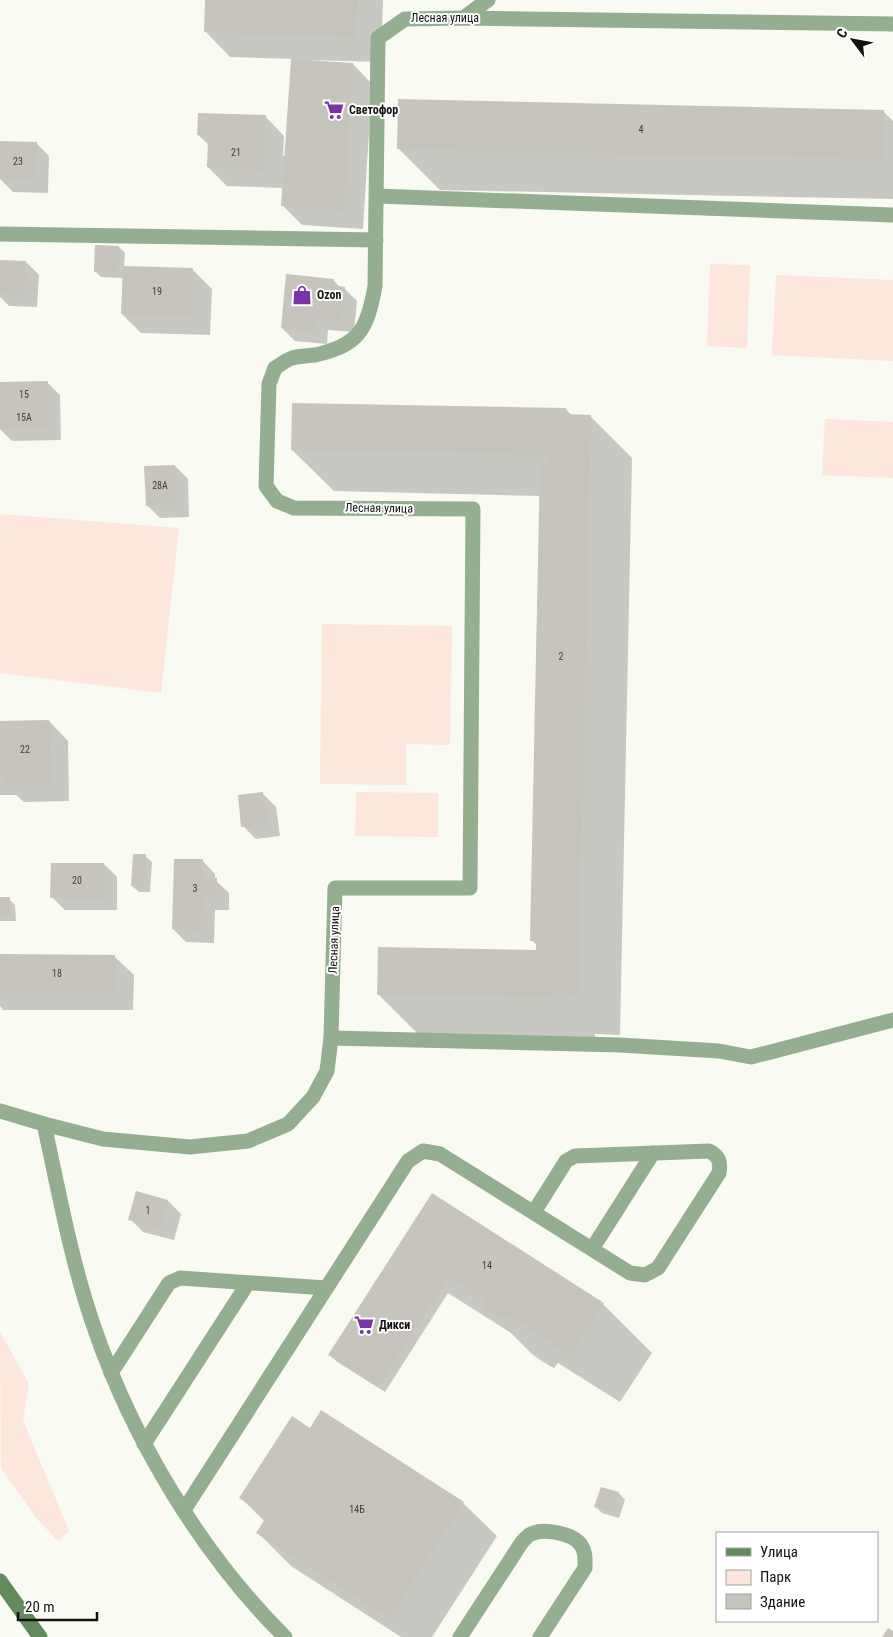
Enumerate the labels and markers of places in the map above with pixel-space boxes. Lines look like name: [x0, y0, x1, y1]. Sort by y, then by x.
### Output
supermarket icon: Светофор: [323, 99, 345, 121]
place label: Светофор: [349, 103, 398, 117]
shop icon: Ozon: [291, 284, 313, 306]
place label: Ozon: [317, 288, 342, 302]
supermarket icon: Дикси: [353, 1314, 375, 1336]
place label: Дикси: [379, 1318, 410, 1332]

